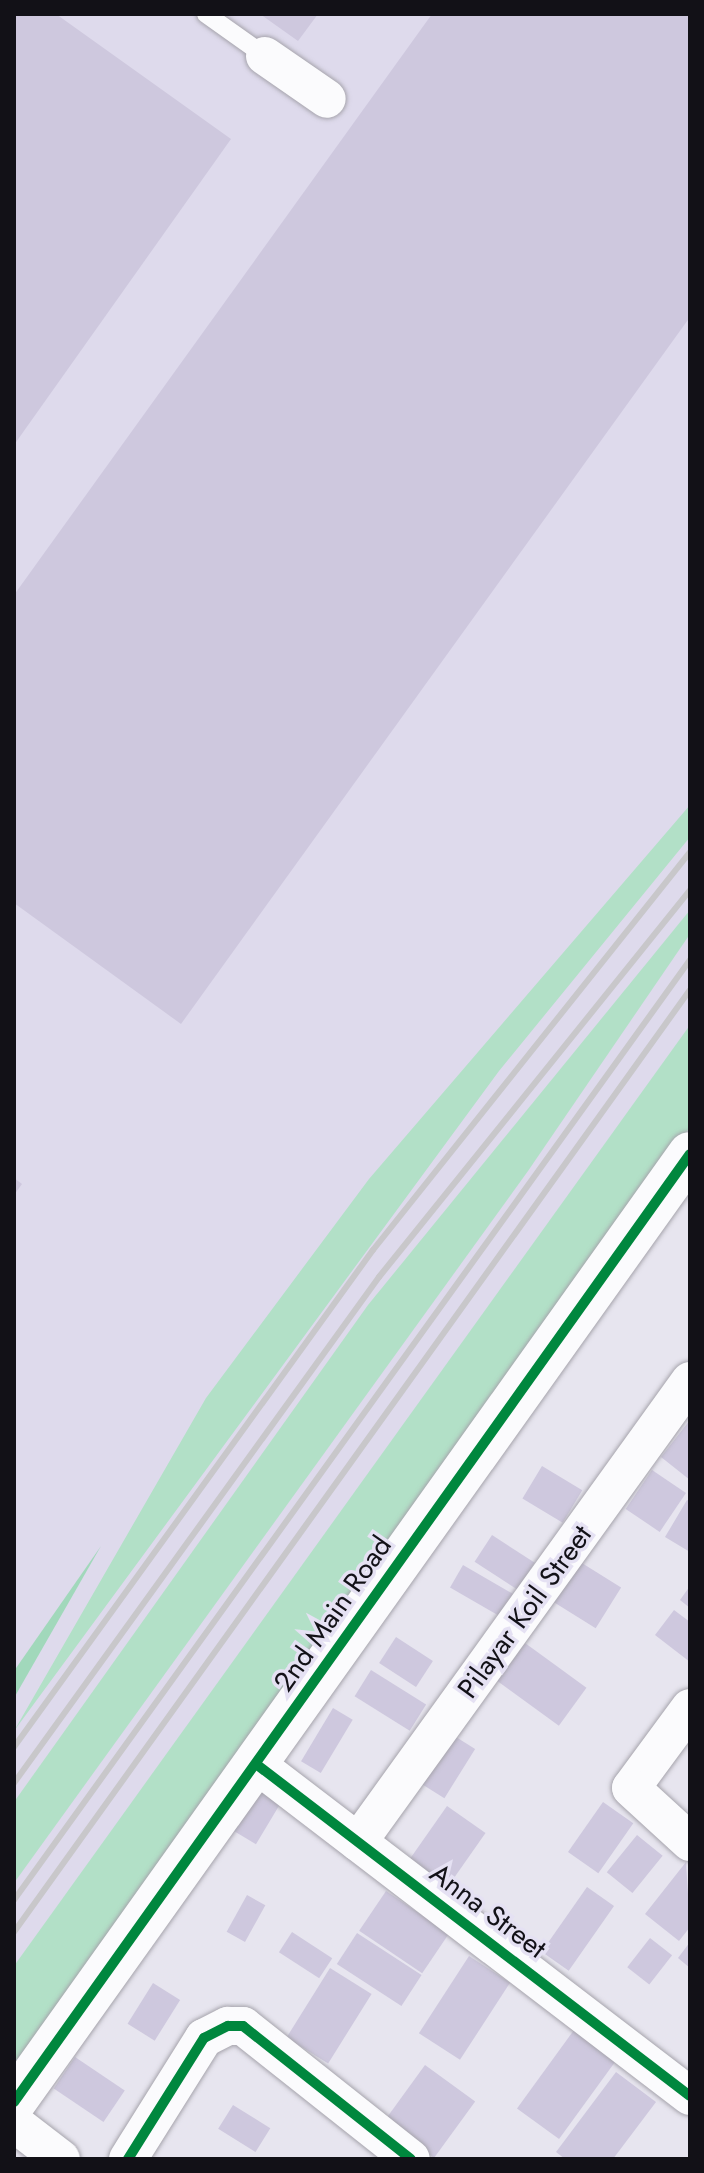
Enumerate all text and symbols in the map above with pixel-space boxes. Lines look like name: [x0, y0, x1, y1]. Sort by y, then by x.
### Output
street label: Pilayar Koil Street: [451, 1519, 599, 1705]
street label: 2nd Main Road: [267, 1530, 399, 1698]
street label: Anna Street: [423, 1856, 553, 1966]

